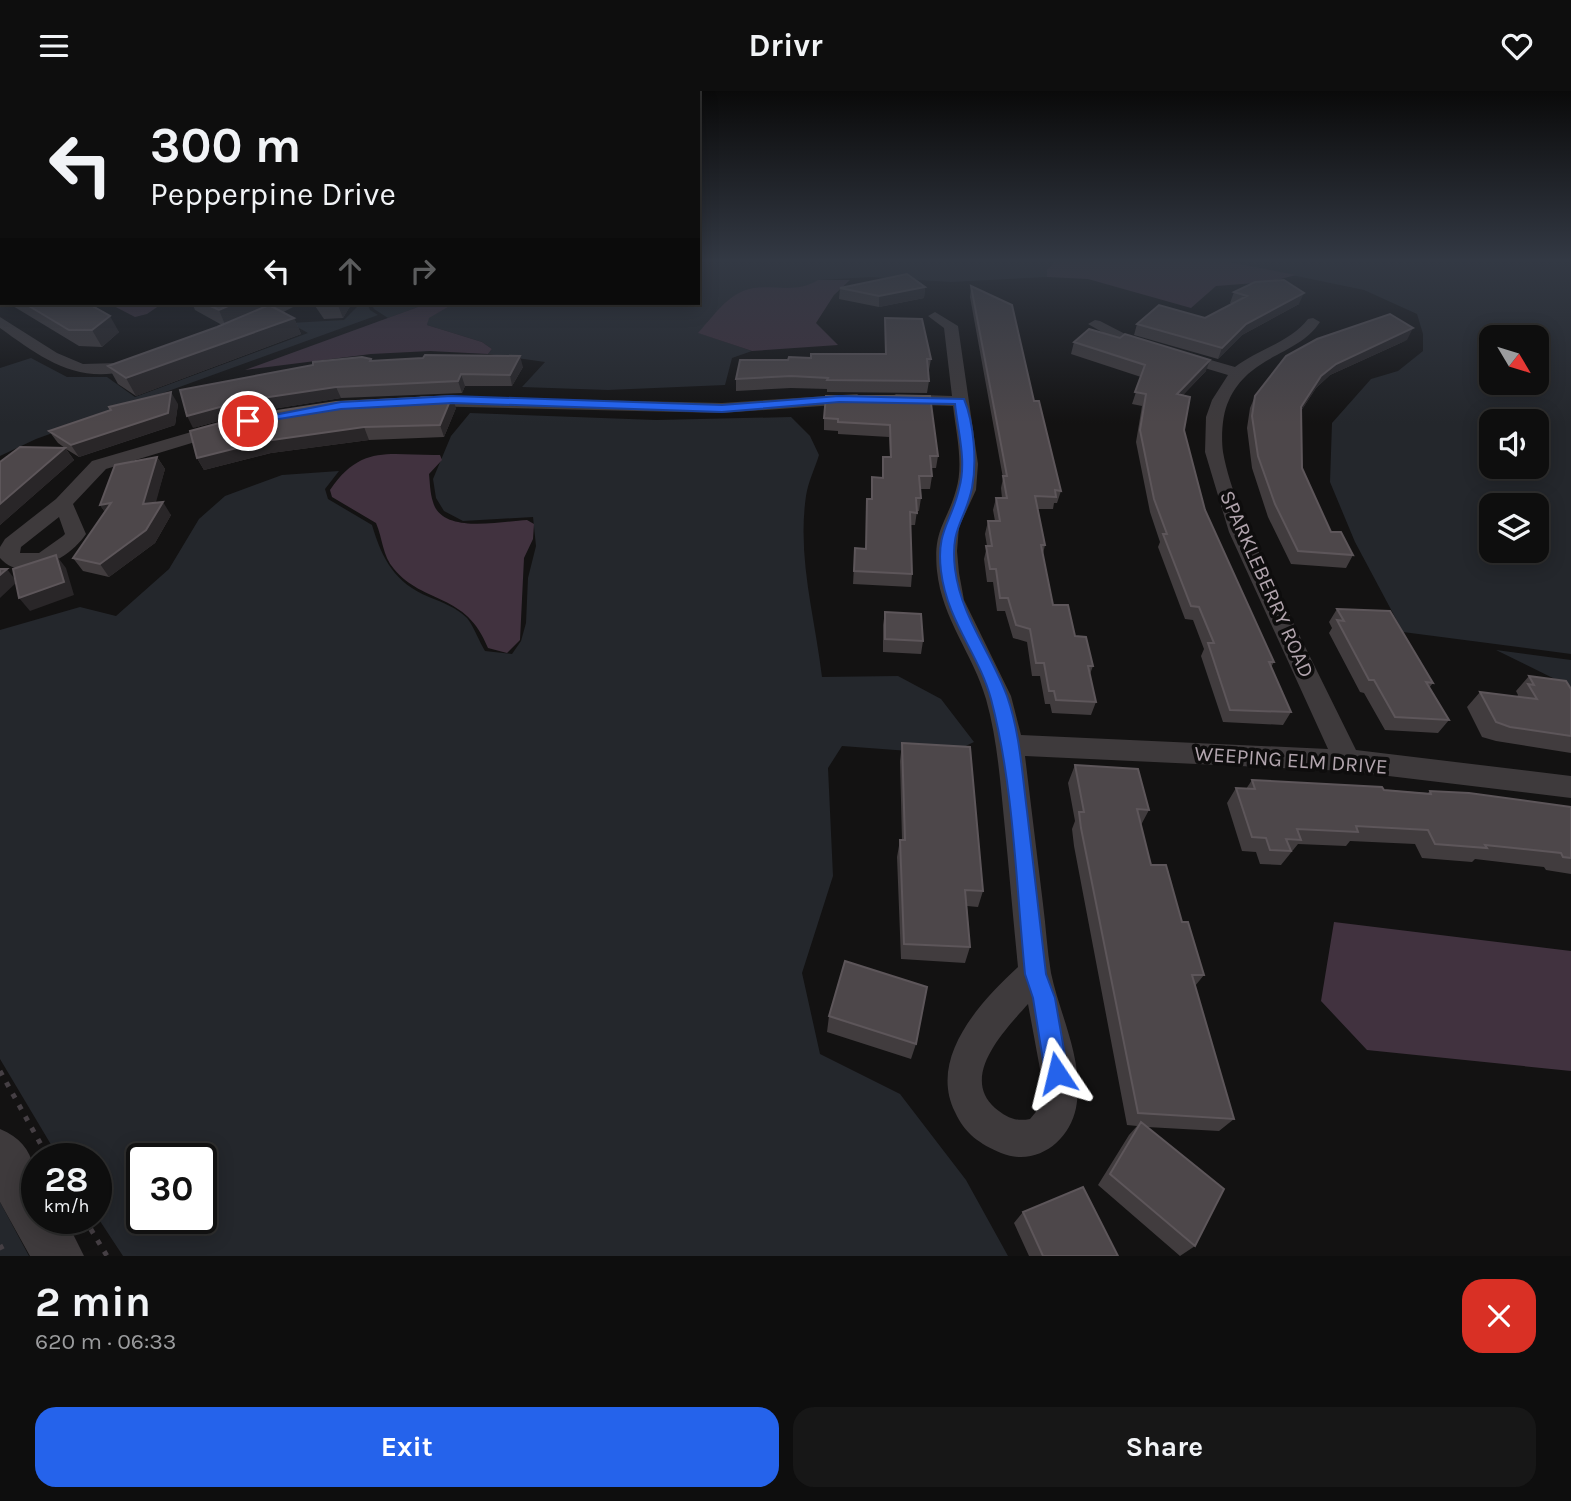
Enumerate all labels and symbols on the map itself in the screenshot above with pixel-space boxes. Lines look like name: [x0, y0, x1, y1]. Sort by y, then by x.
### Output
north arrow: [1479, 325, 1549, 395]
pin: [218, 391, 278, 451]
street label: SPARKLEBERRY ROAD: [1215, 487, 1319, 681]
street label: WEEPING ELM DRIVE: [1194, 741, 1388, 779]
position arrow: [1020, 1036, 1094, 1110]
speed limit sign: 30: [126, 1143, 217, 1234]

